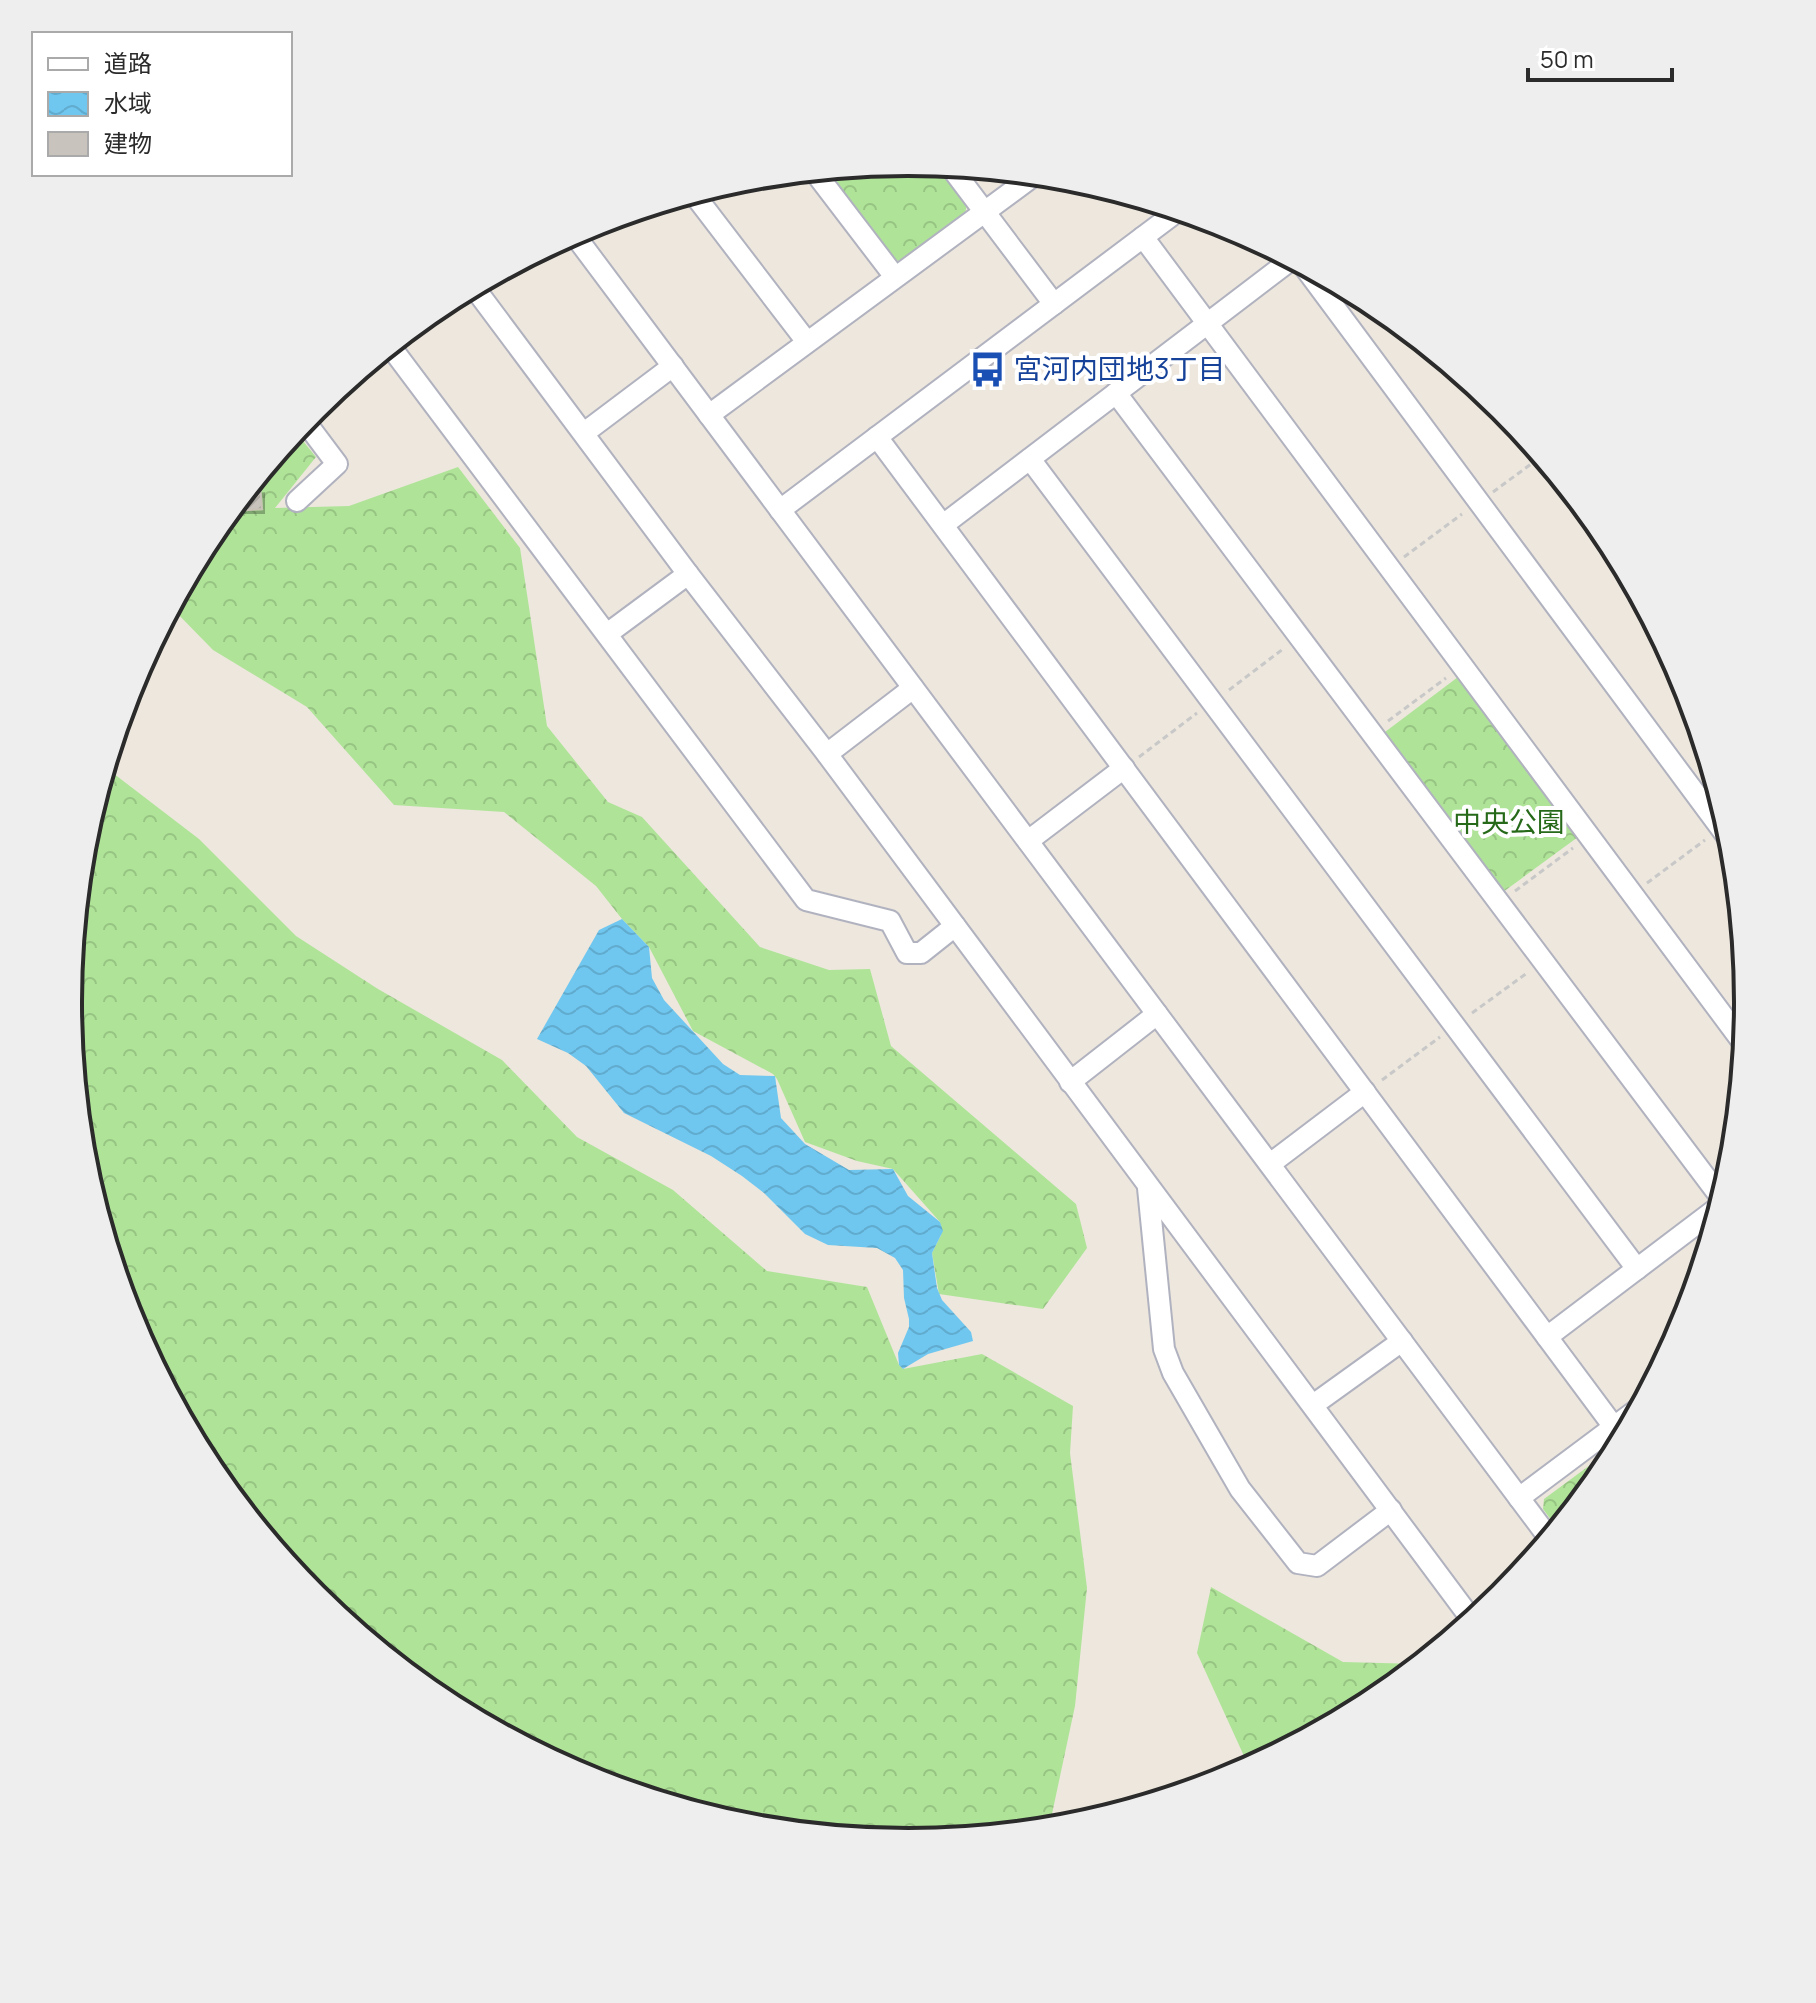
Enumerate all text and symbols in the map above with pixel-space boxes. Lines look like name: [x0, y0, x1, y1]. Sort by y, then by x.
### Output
legend: [32, 32, 292, 176]
scale bar: [1528, 32, 1672, 82]
text: 50 m: [1540, 42, 1594, 75]
text: 道路: [104, 46, 152, 79]
text: 水域: [104, 86, 152, 119]
text: 建物: [104, 126, 152, 159]
place label: 宮河内団地3丁目: [1014, 349, 1226, 387]
bus stop icon: 宮河内団地3丁目: [969, 350, 1007, 388]
park label: 中央公園: [1453, 802, 1565, 840]

